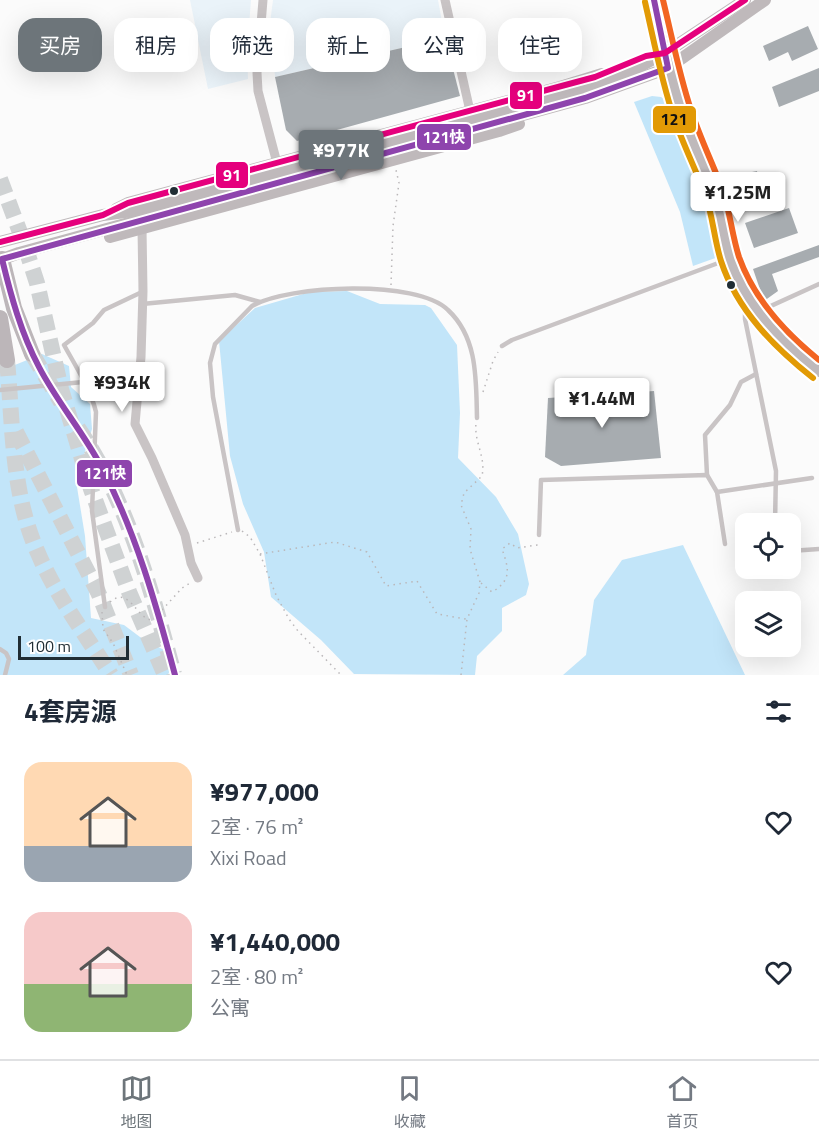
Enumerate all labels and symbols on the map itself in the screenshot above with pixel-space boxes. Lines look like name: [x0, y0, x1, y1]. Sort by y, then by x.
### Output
line badge: 91: [509, 81, 543, 110]
text: 91: [517, 83, 535, 107]
line badge: 121: [652, 105, 697, 134]
text: 121: [661, 107, 687, 131]
line badge: 121快: [416, 123, 472, 151]
text: 121快: [423, 125, 465, 149]
pin: ¥977K: [299, 130, 383, 181]
line badge: 91: [215, 161, 249, 189]
text: 91: [223, 163, 241, 187]
pin: ¥1.25M: [689, 172, 787, 223]
unlabelled marker: [168, 185, 180, 197]
unlabelled marker: [725, 279, 737, 291]
pin: ¥934K: [80, 362, 164, 413]
pin: ¥1.44M: [553, 378, 651, 429]
line badge: 121快: [76, 459, 133, 488]
text: 121快: [84, 461, 126, 485]
scale bar: [18, 633, 129, 660]

